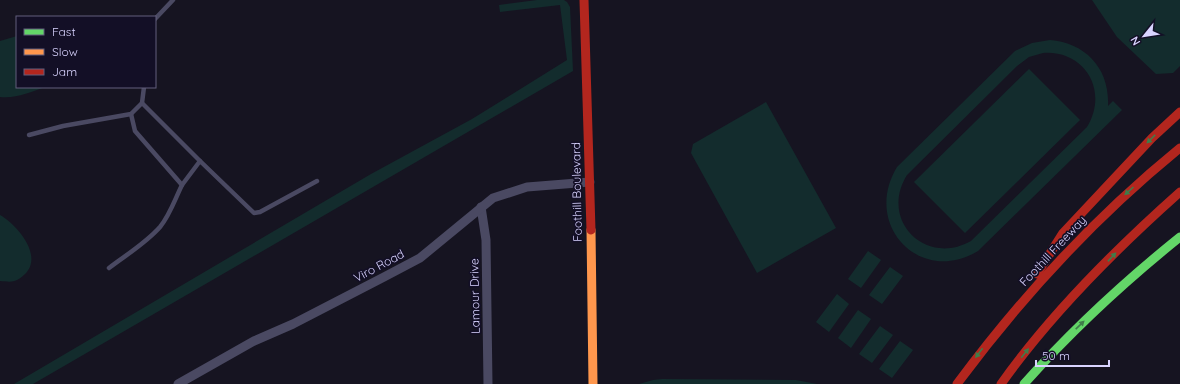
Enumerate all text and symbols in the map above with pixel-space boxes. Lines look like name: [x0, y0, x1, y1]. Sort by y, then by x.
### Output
legend: [16, 16, 156, 88]
north arrow: [1124, 16, 1164, 56]
text: Fast: [52, 24, 76, 39]
text: N: [1127, 34, 1143, 48]
text: Slow: [52, 44, 78, 59]
text: Jam: [52, 64, 77, 79]
one-way arrow: [1146, 134, 1156, 143]
street label: Foothill Boulevard: [568, 142, 585, 242]
one-way arrow: [1124, 187, 1134, 196]
street label: Foothill Freeway: [1016, 212, 1089, 289]
street label: Viro Road: [351, 246, 407, 285]
one-way arrow: [1107, 252, 1117, 262]
street label: Lamour Drive: [466, 258, 483, 334]
one-way arrow: [1075, 320, 1085, 330]
scale bar: [1036, 342, 1109, 368]
one-way arrow: [975, 348, 984, 359]
one-way arrow: [1020, 348, 1029, 359]
text: 50 m: [1042, 348, 1070, 363]

